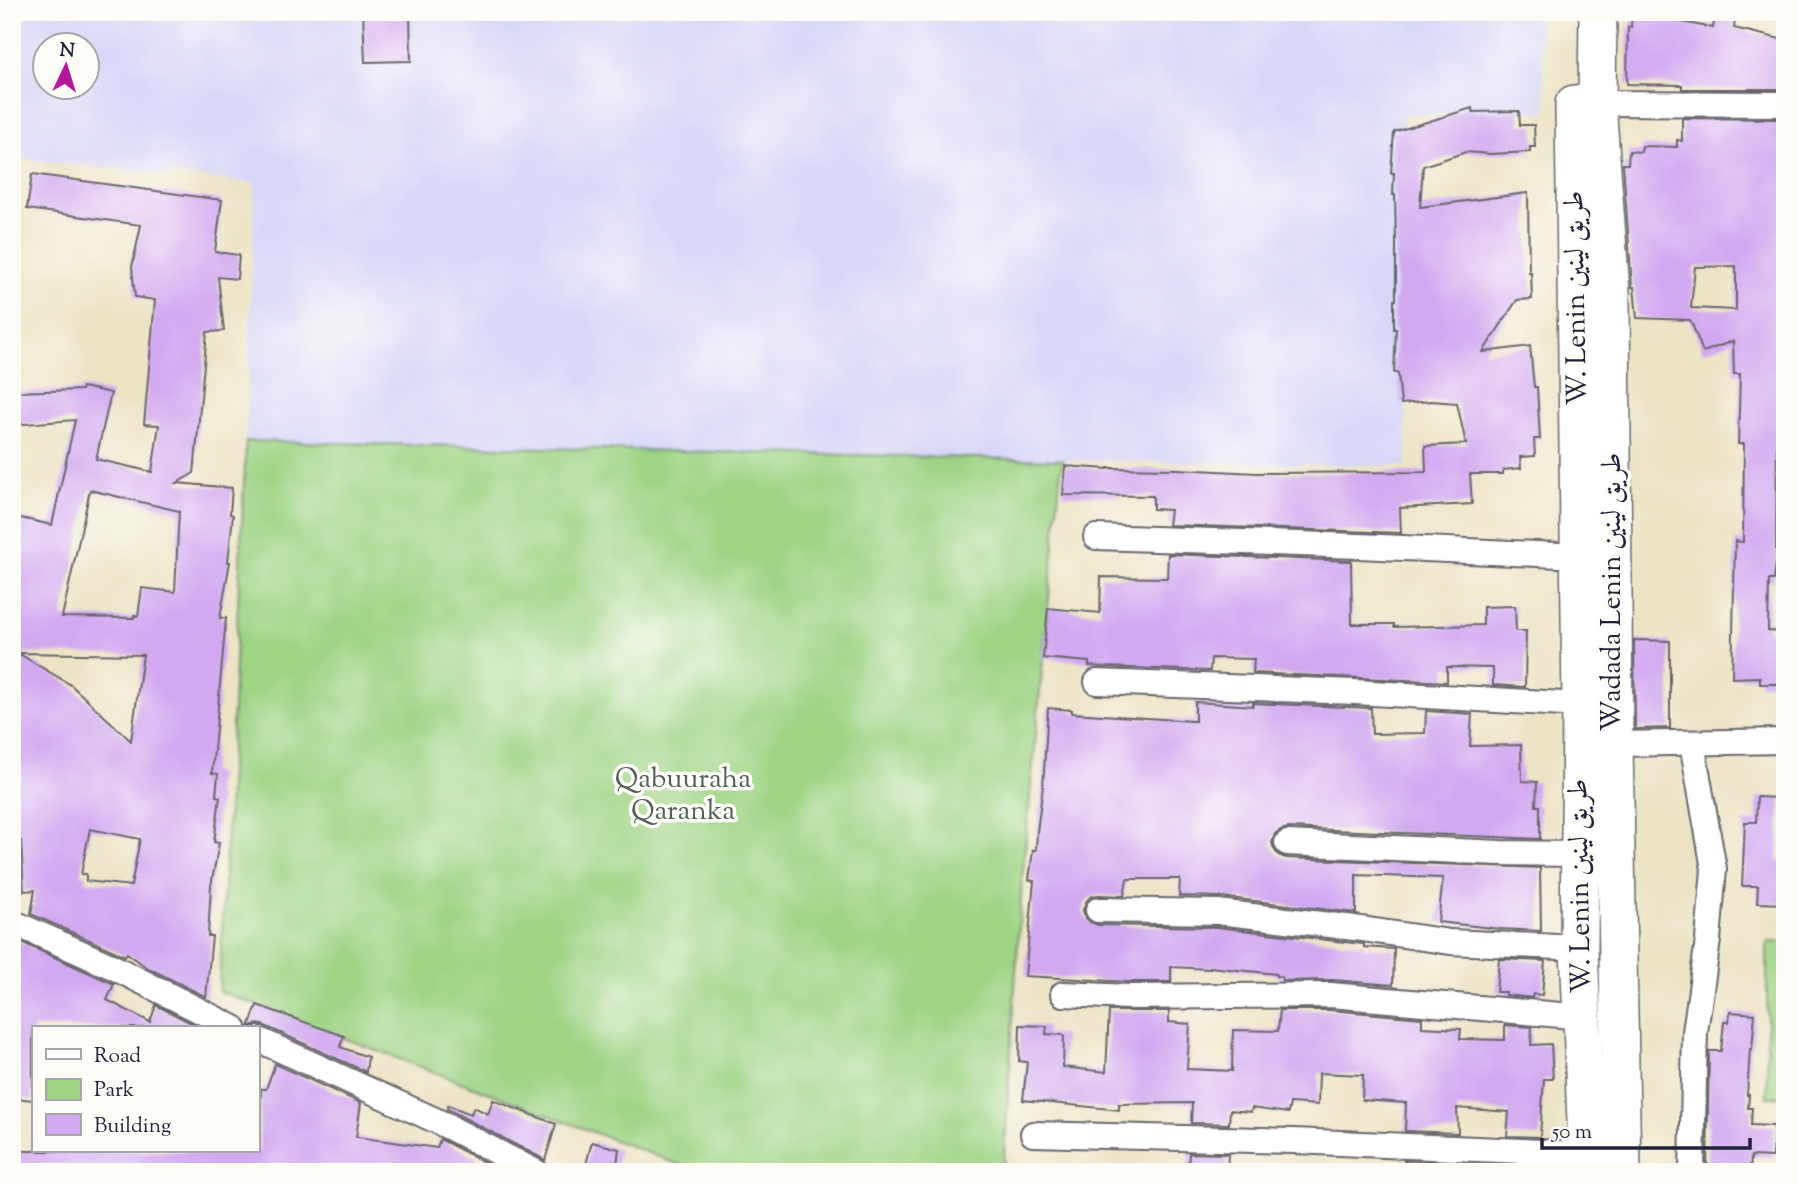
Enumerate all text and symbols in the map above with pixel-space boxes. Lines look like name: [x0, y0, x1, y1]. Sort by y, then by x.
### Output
north arrow: [32, 32, 102, 102]
text: N: [59, 38, 76, 66]
street label: W. Lenin طريق لينين: [1555, 190, 1599, 406]
street label: Wadada Lenin طريق لينين: [1593, 453, 1633, 731]
park label: Qabuuraha Qaranka: [615, 760, 751, 832]
street label: W. Lenin طريق لينين: [1559, 778, 1603, 994]
legend: [32, 1026, 259, 1152]
text: Road: [94, 1042, 141, 1072]
text: Park: [94, 1076, 135, 1106]
scale bar: [1542, 1107, 1750, 1151]
text: Building: [94, 1112, 171, 1142]
text: 50 m: [1551, 1118, 1592, 1148]

